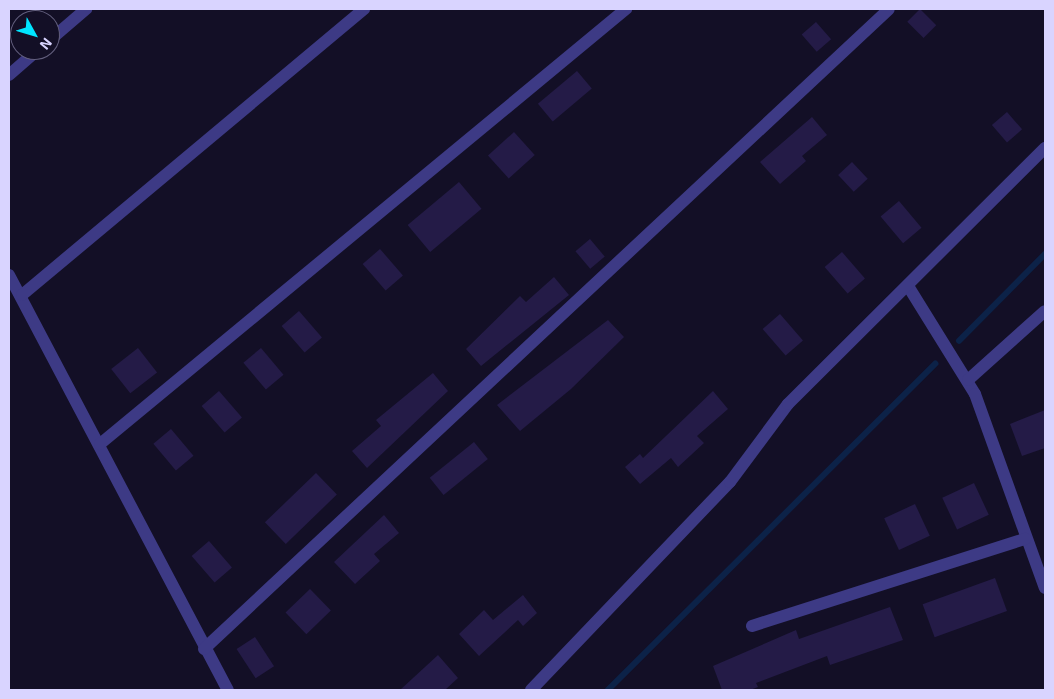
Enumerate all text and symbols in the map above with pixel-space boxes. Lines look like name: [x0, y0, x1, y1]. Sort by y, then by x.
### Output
north arrow: [10, 10, 60, 60]
text: N: [36, 35, 56, 53]

